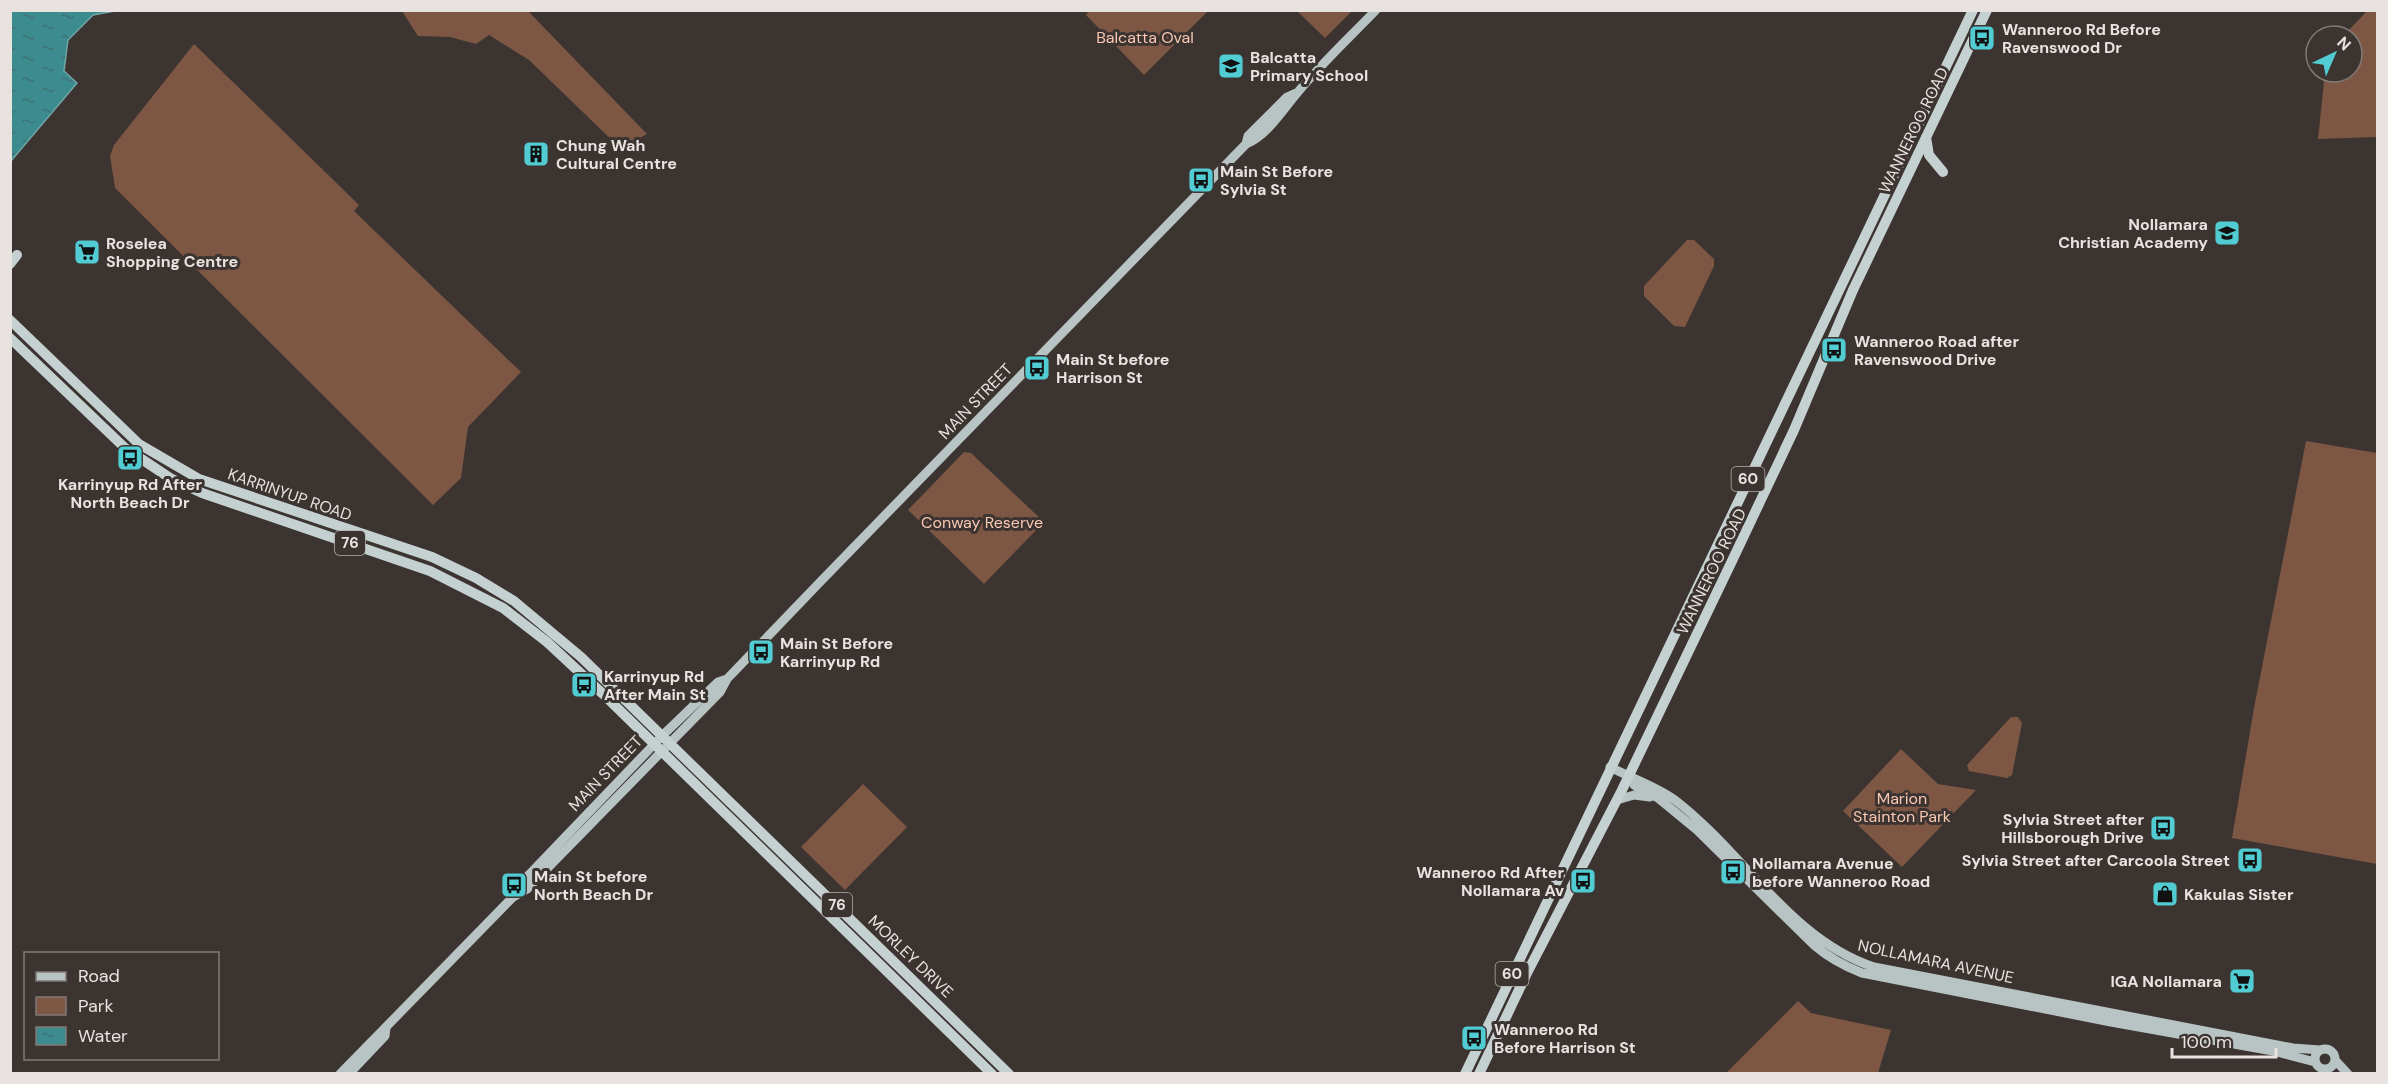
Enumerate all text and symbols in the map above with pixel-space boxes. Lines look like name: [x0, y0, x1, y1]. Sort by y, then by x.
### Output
place label: Wanneroo Rd Before Ravenswood Dr: [2002, 19, 2161, 58]
bus stop icon: Wanneroo Rd Before Ravenswood Dr: [1967, 23, 1997, 53]
north arrow: [2304, 24, 2364, 84]
park label: Balcatta Oval: [1096, 27, 1194, 48]
text: N: [2333, 32, 2356, 55]
place label: Balcatta Primary School: [1250, 47, 1368, 86]
school or university icon: Balcatta Primary School: [1216, 51, 1246, 81]
street label: WANNEROO ROAD: [1874, 64, 1953, 197]
place label: Chung Wah Cultural Centre: [556, 135, 677, 174]
building icon: Chung Wah Cultural Centre: [521, 139, 551, 169]
place label: Main St Before Sylvia St: [1220, 161, 1333, 200]
bus stop icon: Main St Before Sylvia St: [1186, 165, 1216, 195]
place label: Nollamara Christian Academy: [2058, 214, 2208, 253]
school or university icon: Nollamara Christian Academy: [2212, 218, 2242, 248]
place label: Roselea Shopping Centre: [106, 233, 238, 272]
supermarket icon: Roselea Shopping Centre: [72, 237, 102, 267]
place label: Wanneroo Road after Ravenswood Drive: [1854, 331, 2019, 370]
bus stop icon: Wanneroo Road after Ravenswood Drive: [1819, 335, 1849, 365]
place label: Main St before Harrison St: [1056, 349, 1169, 388]
bus stop icon: Main St before Harrison St: [1022, 353, 1052, 383]
street label: MAIN STREET: [934, 359, 1017, 444]
bus stop icon: Karrinyup Rd After North Beach Dr: [115, 443, 145, 473]
street label: KARRINYUP ROAD: [225, 463, 355, 526]
road number: 60: [1732, 467, 1764, 491]
place label: Karrinyup Rd After North Beach Dr: [58, 474, 202, 513]
street label: WANNEROO ROAD: [1672, 505, 1751, 638]
park label: Conway Reserve: [921, 512, 1043, 533]
road number: 76: [335, 531, 365, 555]
place label: Main St Before Karrinyup Rd: [780, 633, 893, 672]
bus stop icon: Main St Before Karrinyup Rd: [746, 637, 776, 667]
place label: Karrinyup Rd After Main St: [604, 666, 706, 705]
bus stop icon: Karrinyup Rd After Main St: [569, 670, 599, 700]
street label: MAIN STREET: [564, 731, 647, 816]
park label: Marion Stainton Park: [1853, 788, 1951, 827]
place label: Sylvia Street after Hillsborough Drive: [2001, 809, 2144, 848]
bus stop icon: Sylvia Street after Hillsborough Drive: [2148, 813, 2178, 843]
bus stop icon: Sylvia Street after Carcoola Street: [2235, 845, 2265, 875]
place label: Sylvia Street after Carcoola Street: [1962, 850, 2230, 871]
place label: Nollamara Avenue before Wanneroo Road: [1752, 853, 1930, 892]
bus stop icon: Nollamara Avenue before Wanneroo Road: [1718, 857, 1748, 887]
place label: Wanneroo Rd After Nollamara Av: [1416, 862, 1564, 901]
place label: Main St before North Beach Dr: [534, 866, 653, 905]
bus stop icon: Wanneroo Rd After Nollamara Av: [1568, 866, 1598, 896]
bus stop icon: Main St before North Beach Dr: [499, 870, 529, 900]
shop icon: Kakulas Sister: [2150, 879, 2180, 909]
place label: Kakulas Sister: [2184, 884, 2294, 905]
road number: 76: [822, 893, 852, 917]
street label: MORLEY DRIVE: [864, 910, 958, 1002]
street label: NOLLAMARA AVENUE: [1856, 935, 2016, 988]
legend: [24, 952, 219, 1060]
road number: 60: [1496, 962, 1528, 986]
text: Road: [78, 964, 120, 988]
supermarket icon: IGA Nollamara: [2227, 966, 2257, 996]
place label: IGA Nollamara: [2110, 971, 2222, 992]
text: Park: [78, 994, 114, 1018]
place label: Wanneroo Rd Before Harrison St: [1494, 1019, 1636, 1058]
scale bar: [2172, 1021, 2276, 1059]
bus stop icon: Wanneroo Rd Before Harrison St: [1459, 1023, 1489, 1053]
text: Water: [78, 1024, 128, 1048]
text: 100 m: [2181, 1030, 2232, 1054]

